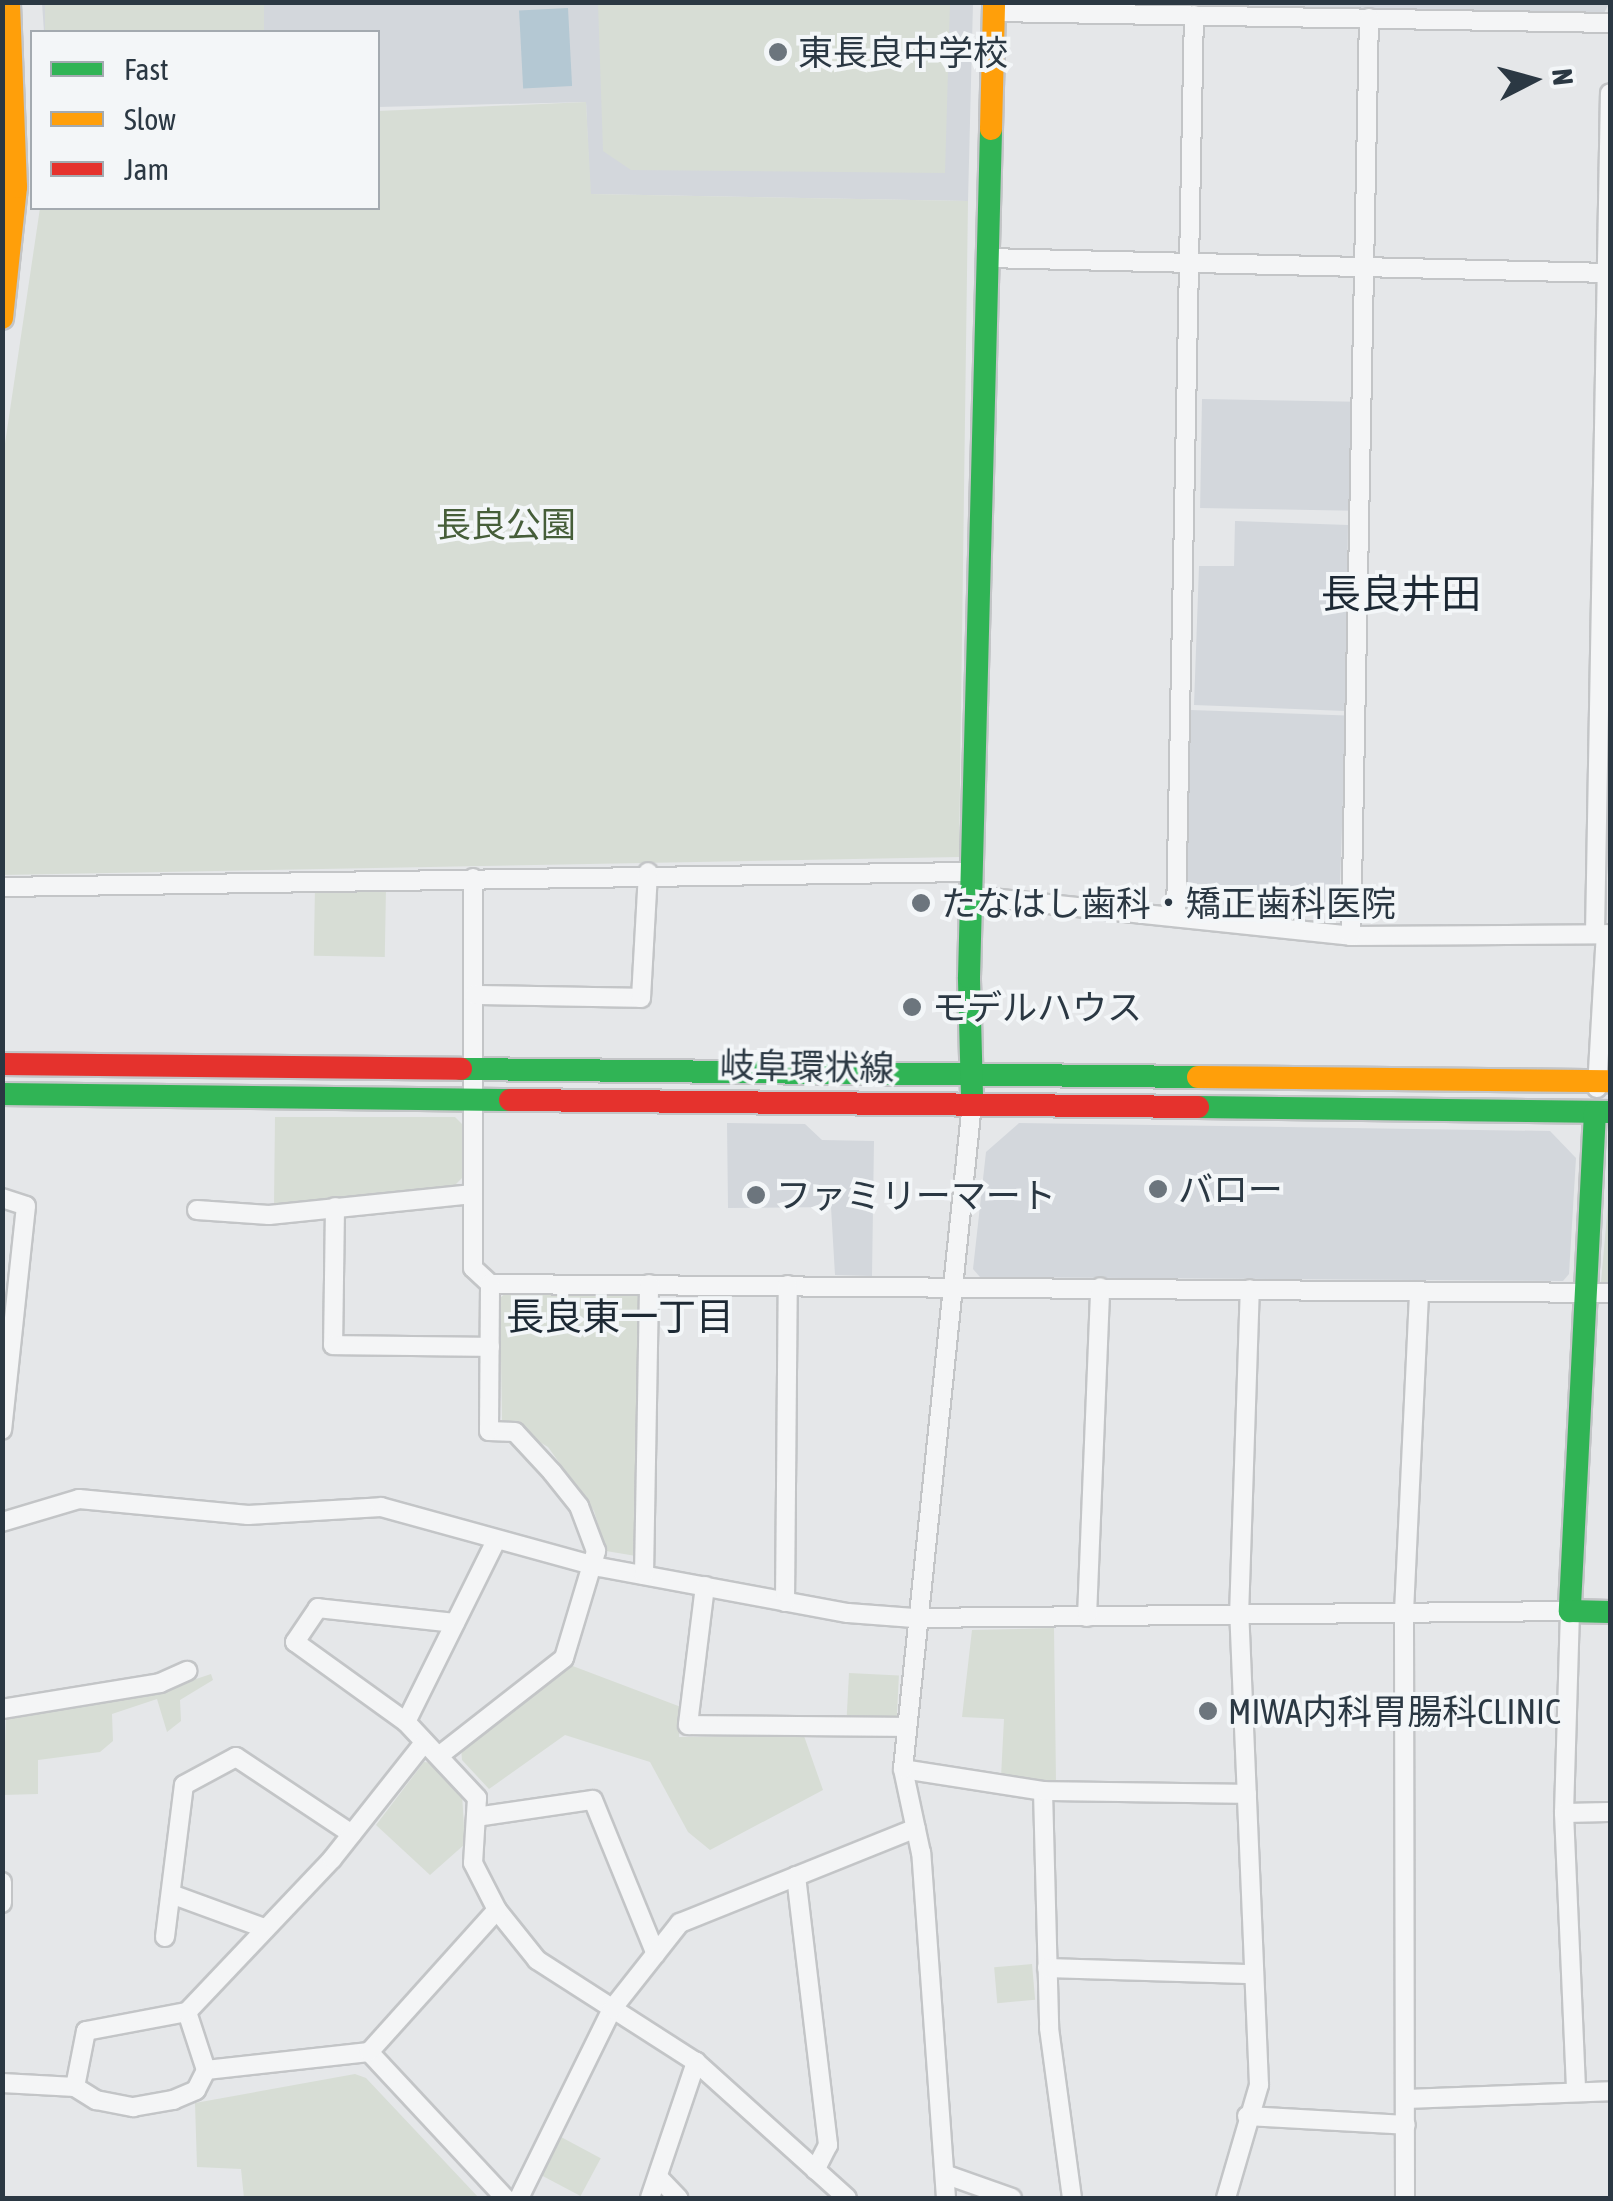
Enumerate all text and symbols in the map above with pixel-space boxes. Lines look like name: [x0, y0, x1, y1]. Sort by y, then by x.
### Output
legend: [30, 30, 380, 210]
north arrow: [1483, 30, 1583, 130]
place label: 東長良中学校: [798, 31, 1008, 73]
marker: 東長良中学校: [767, 41, 789, 63]
text: Fast: [124, 52, 169, 86]
text: N: [1546, 67, 1580, 87]
text: Slow: [124, 102, 176, 136]
text: Jam: [124, 152, 169, 186]
park label: 長良公園: [436, 503, 576, 545]
district label: 長良井田: [1321, 570, 1481, 618]
place label: たなはし歯科・矯正歯科医院: [941, 882, 1396, 924]
marker: たなはし歯科・矯正歯科医院: [910, 892, 932, 914]
place label: モデルハウス: [932, 986, 1142, 1028]
marker: モデルハウス: [901, 996, 923, 1018]
street label: 岐阜環状線: [719, 1043, 895, 1089]
place label: バロー: [1178, 1168, 1283, 1210]
place label: ファミリーマート: [776, 1174, 1056, 1216]
marker: バロー: [1147, 1178, 1169, 1200]
marker: ファミリーマート: [745, 1184, 767, 1206]
district label: 長良東一丁目: [506, 1294, 734, 1340]
place label: MIWA内科胃腸科CLINIC: [1228, 1690, 1561, 1732]
marker: MIWA内科胃腸科CLINIC: [1197, 1700, 1219, 1722]

